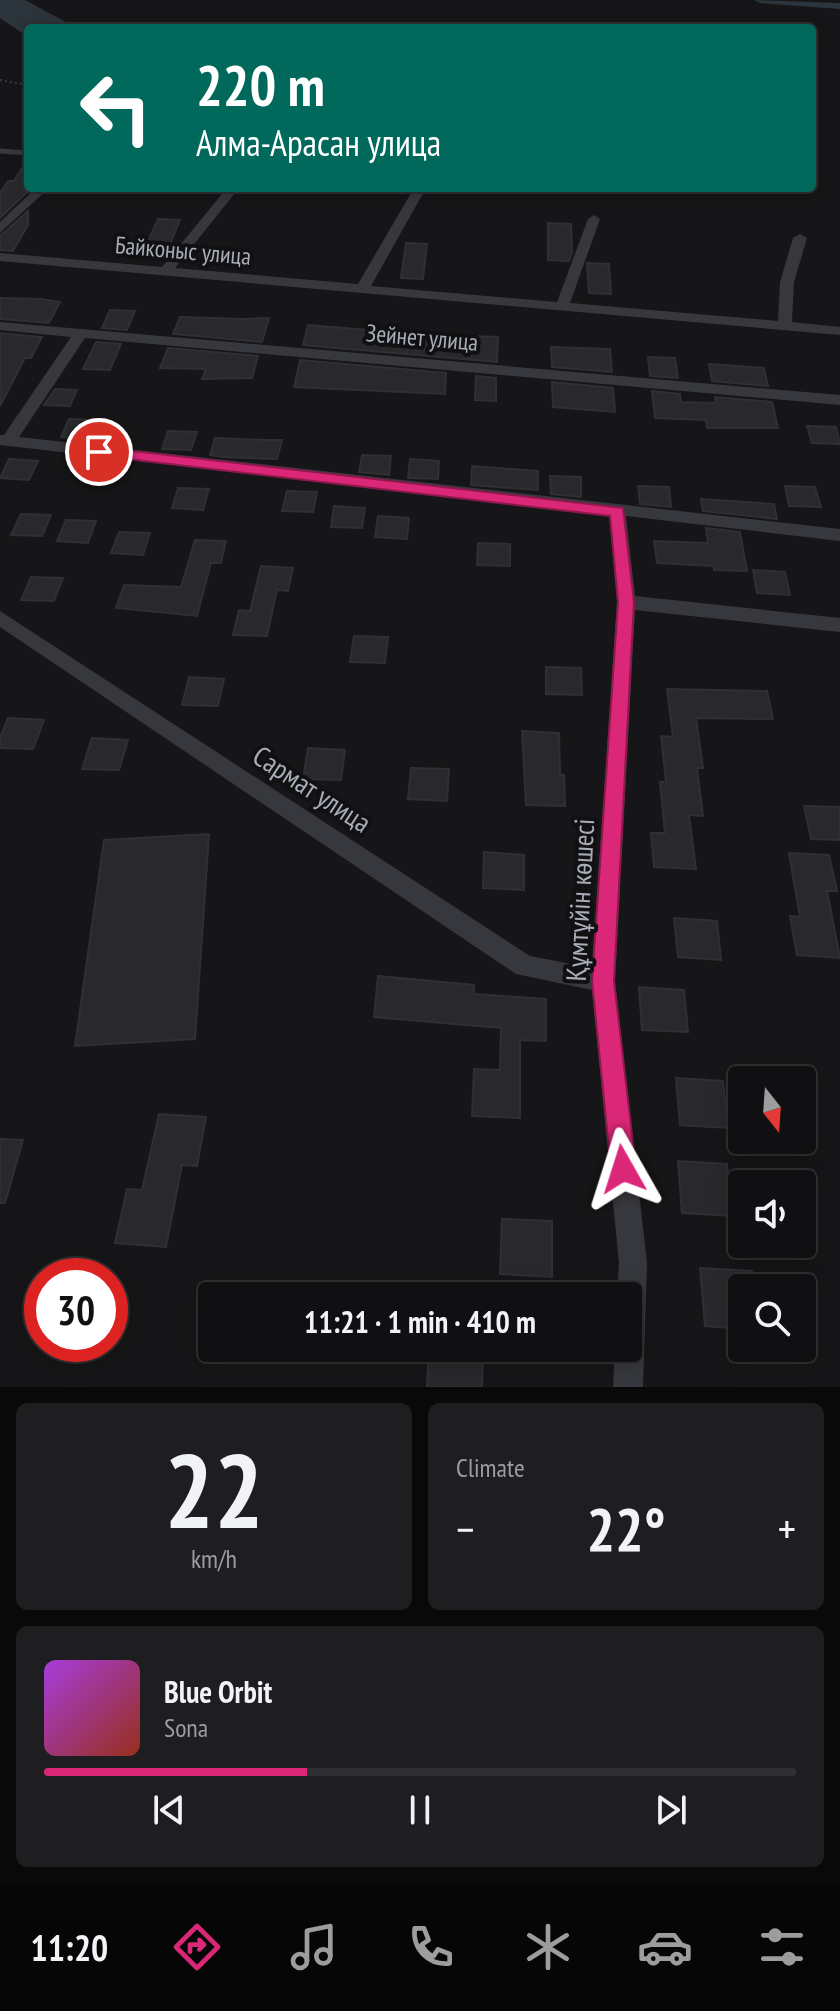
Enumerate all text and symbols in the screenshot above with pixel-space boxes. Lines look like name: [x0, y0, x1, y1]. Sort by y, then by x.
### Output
text: 220 m: [196, 49, 325, 121]
icon: left: [64, 56, 168, 160]
text: Алма-Арасан улица: [196, 119, 441, 166]
street label: Байконыс улица: [114, 229, 252, 272]
street label: Зейнет улица: [365, 317, 479, 358]
pin: [65, 418, 133, 486]
icon: arrive: [77, 430, 121, 474]
street label: Сармат улица: [246, 737, 378, 840]
street label: Құмтұйiн көшесі: [557, 818, 602, 982]
north arrow: [728, 1066, 816, 1154]
map controls: [728, 1066, 816, 1362]
position arrow: [581, 1127, 665, 1211]
button: sound: [728, 1170, 816, 1258]
speed limit sign: 30: [24, 1258, 128, 1362]
button: search: [728, 1274, 816, 1362]
text: 11:21 · 1 min · 410 m: [304, 1302, 536, 1341]
text: 22: [164, 1422, 264, 1557]
text: Climate: [456, 1451, 525, 1484]
text: 22°: [586, 1490, 666, 1568]
text: −: [456, 1500, 474, 1557]
text: +: [778, 1500, 796, 1557]
text: km/h: [191, 1542, 237, 1575]
text: Blue Orbit: [164, 1672, 272, 1711]
text: Sona: [164, 1711, 208, 1744]
icon: previous: [147, 1788, 191, 1832]
icon: pause: [398, 1788, 442, 1832]
icon: next: [649, 1788, 693, 1832]
icon: directions: [169, 1919, 225, 1975]
icon: music: [286, 1919, 342, 1975]
icon: phone: [403, 1919, 459, 1975]
icon: climate: [520, 1919, 576, 1975]
icon: car: [637, 1919, 693, 1975]
icon: filters: [754, 1919, 810, 1975]
text: 11:20: [30, 1924, 108, 1971]

